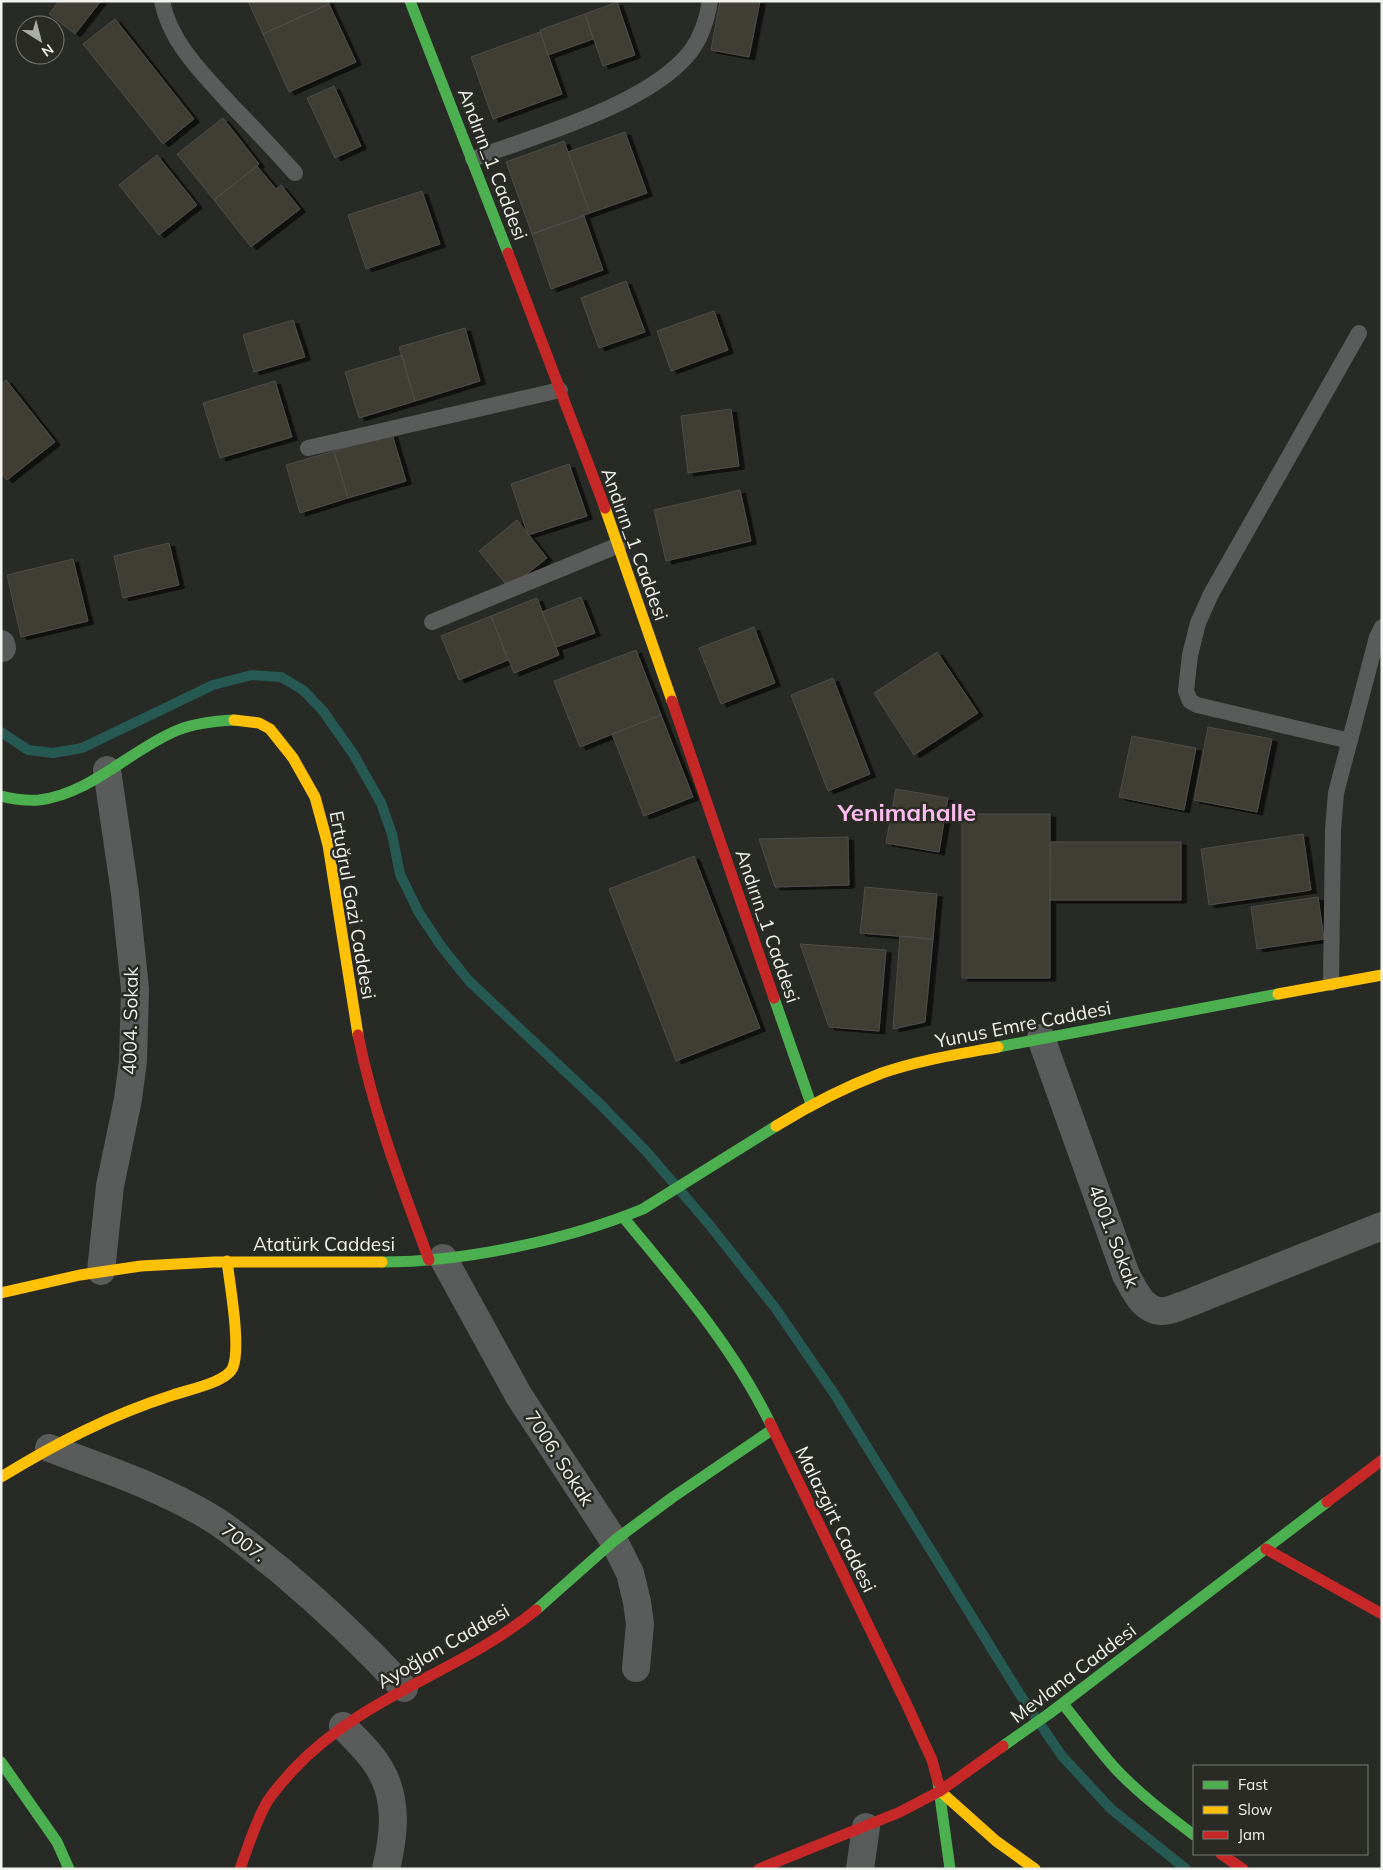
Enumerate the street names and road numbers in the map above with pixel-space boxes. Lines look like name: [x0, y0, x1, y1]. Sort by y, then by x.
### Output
street label: Andırın_1 Caddesi: [453, 85, 533, 243]
street label: Andırın_1 Caddesi: [596, 464, 674, 624]
street label: Ertuğrul Gazi Caddesi: [325, 809, 381, 1001]
street label: Andırın_1 Caddesi: [730, 846, 806, 1006]
street label: 4004. Sokak: [117, 966, 143, 1075]
street label: Yunus Emre Caddesi: [932, 995, 1113, 1053]
street label: 4001. Sokak: [1083, 1181, 1145, 1291]
street label: Atatürk Caddesi: [253, 1232, 395, 1256]
street label: 7006. Sokak: [520, 1406, 600, 1510]
street label: Malazgirt Caddesi: [790, 1442, 882, 1596]
street label: 7007.: [217, 1517, 271, 1567]
street label: Ayoğlan Caddesi: [373, 1598, 513, 1694]
street label: Mevlana Caddesi: [1005, 1618, 1141, 1728]

